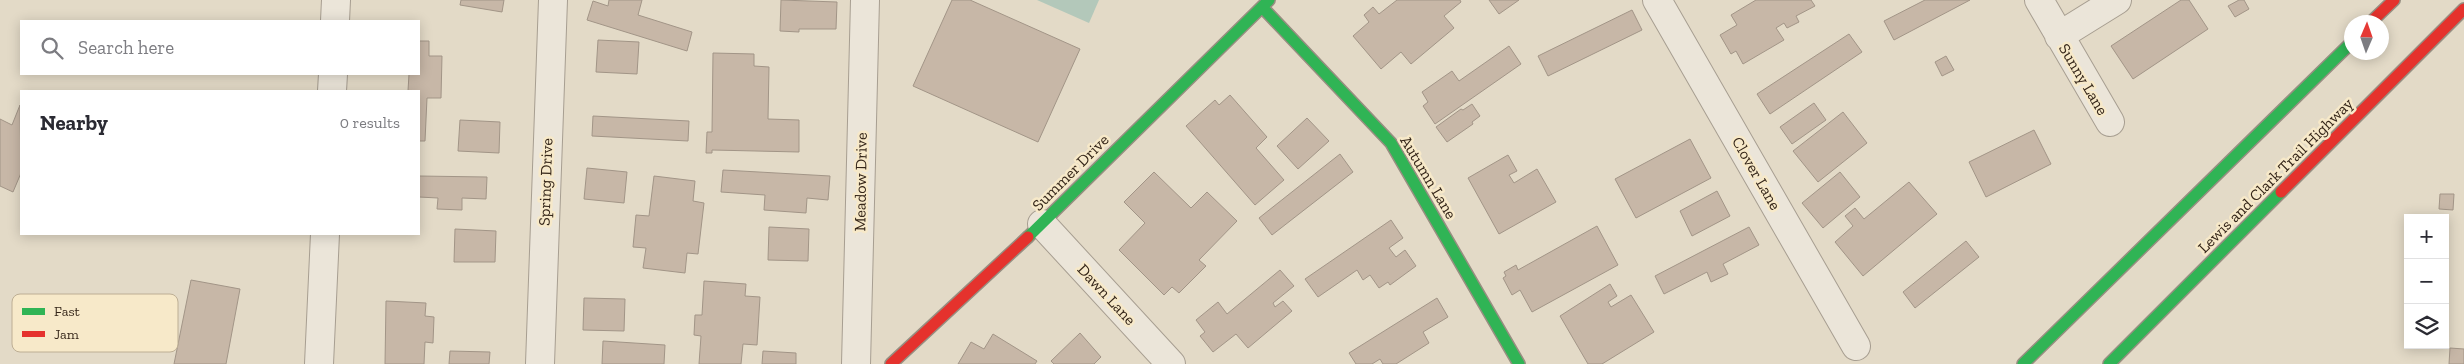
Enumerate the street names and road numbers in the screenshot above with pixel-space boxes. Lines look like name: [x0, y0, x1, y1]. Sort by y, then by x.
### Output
street label: Sunny Lane: [2055, 40, 2112, 118]
street label: Lewis and Clark Trail Highway: [2194, 93, 2357, 257]
street label: Summer Drive: [1028, 130, 1113, 215]
street label: Meadow Drive: [850, 132, 871, 232]
street label: Autumn Lane: [1396, 132, 1461, 222]
street label: Clover Lane: [1728, 133, 1785, 213]
street label: Spring Drive: [534, 138, 557, 226]
street label: Dawn Lane: [1073, 260, 1140, 329]

